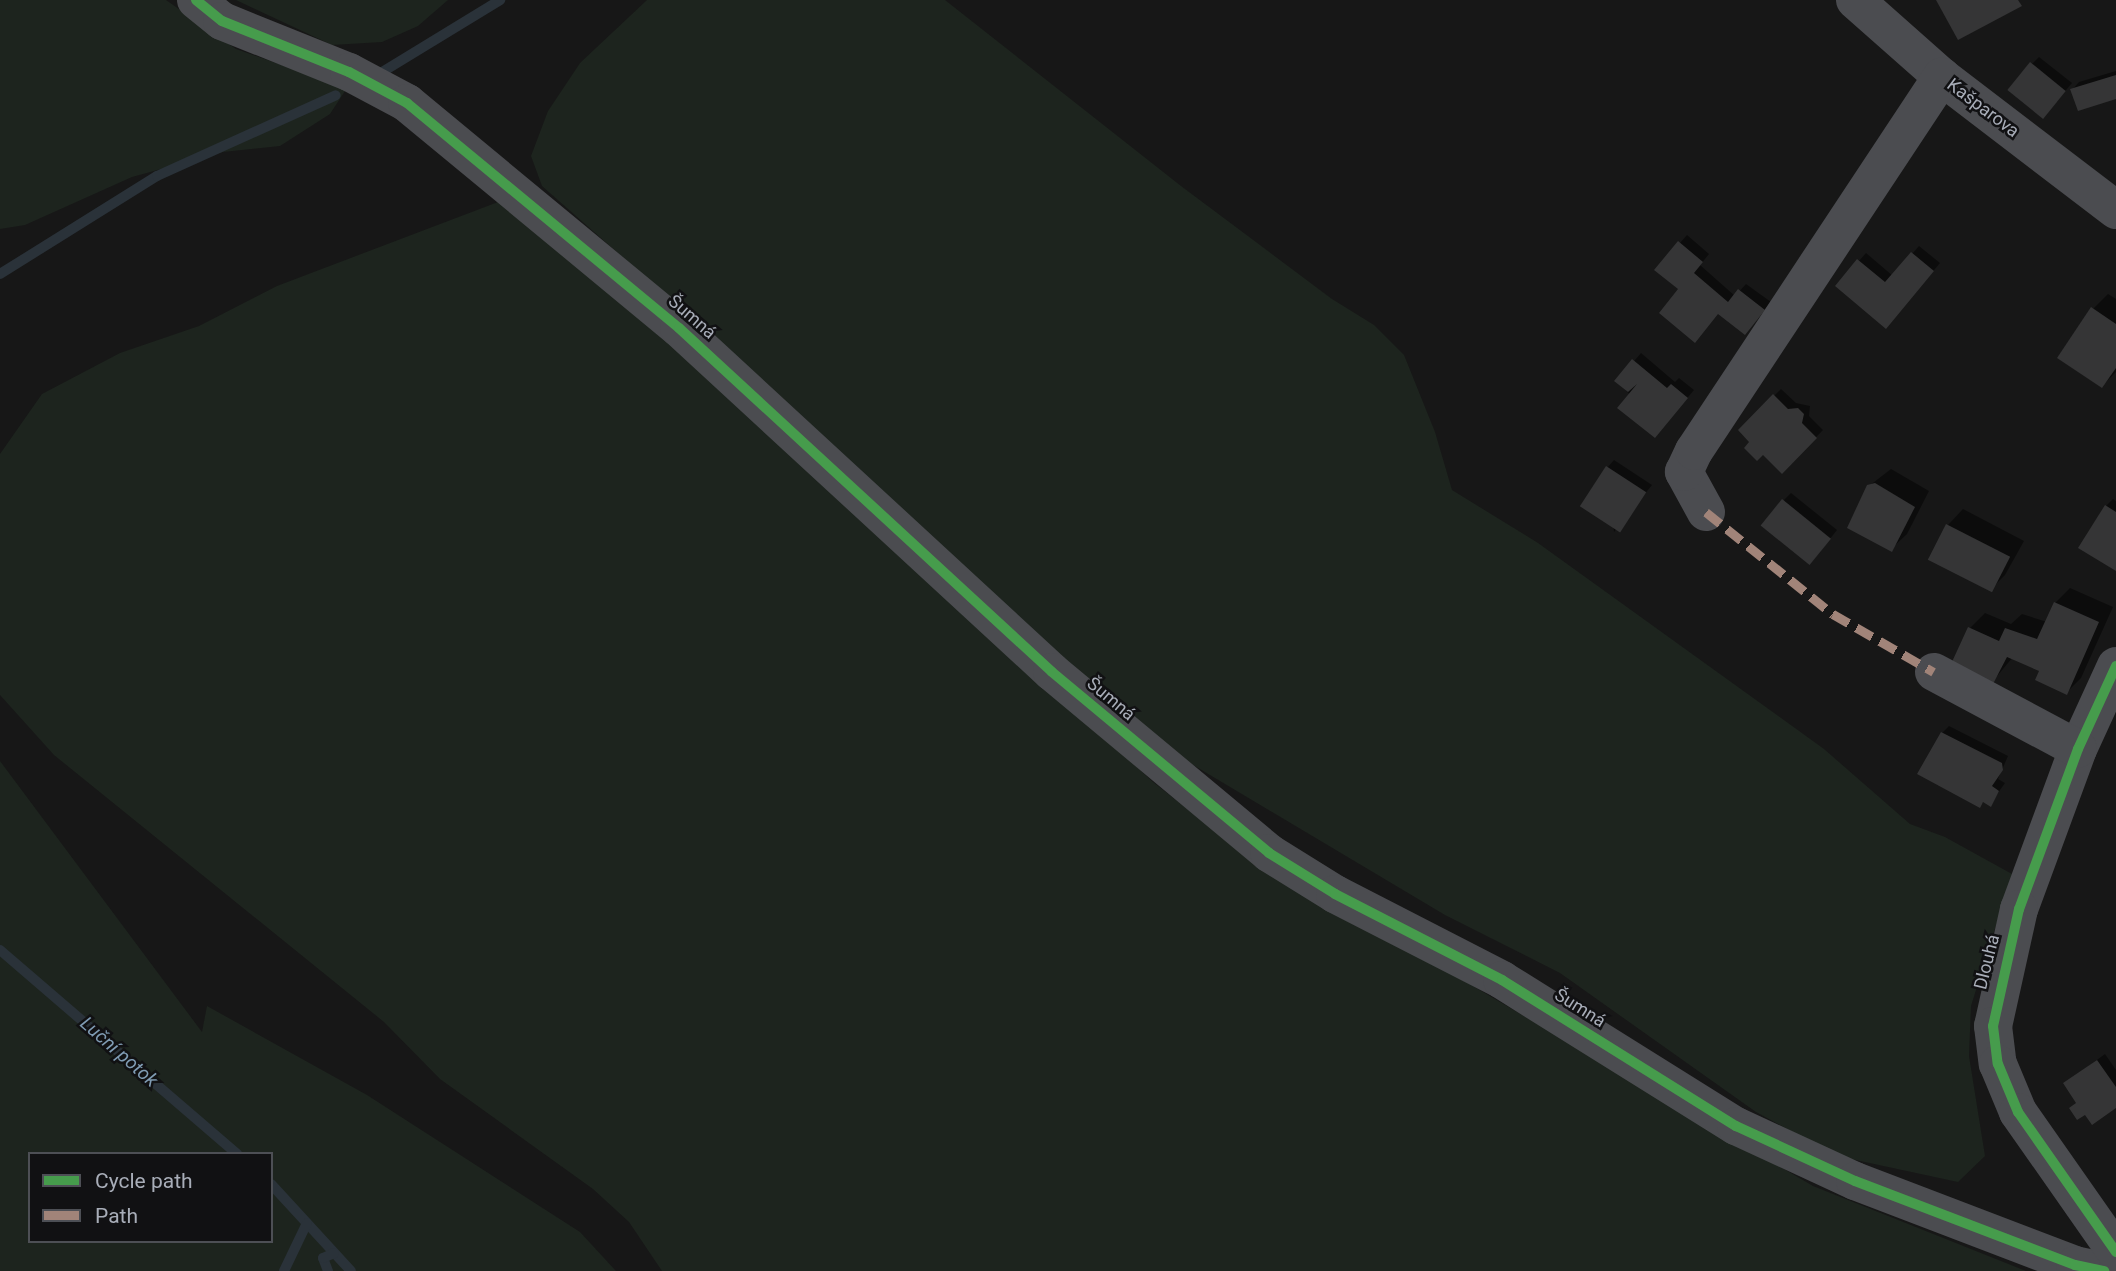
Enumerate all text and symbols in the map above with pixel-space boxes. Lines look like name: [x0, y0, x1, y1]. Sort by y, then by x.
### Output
street label: Kašparova: [1943, 74, 2023, 142]
street label: Šumná: [664, 290, 720, 344]
street label: Šumná: [1083, 673, 1139, 725]
street label: Dlouhá: [1970, 932, 2004, 992]
street label: Šumná: [1550, 984, 1610, 1032]
water label: Luční potok: [76, 1012, 162, 1092]
legend: [28, 1152, 273, 1243]
text: Cycle path: [95, 1169, 193, 1193]
text: Path: [95, 1204, 138, 1228]

